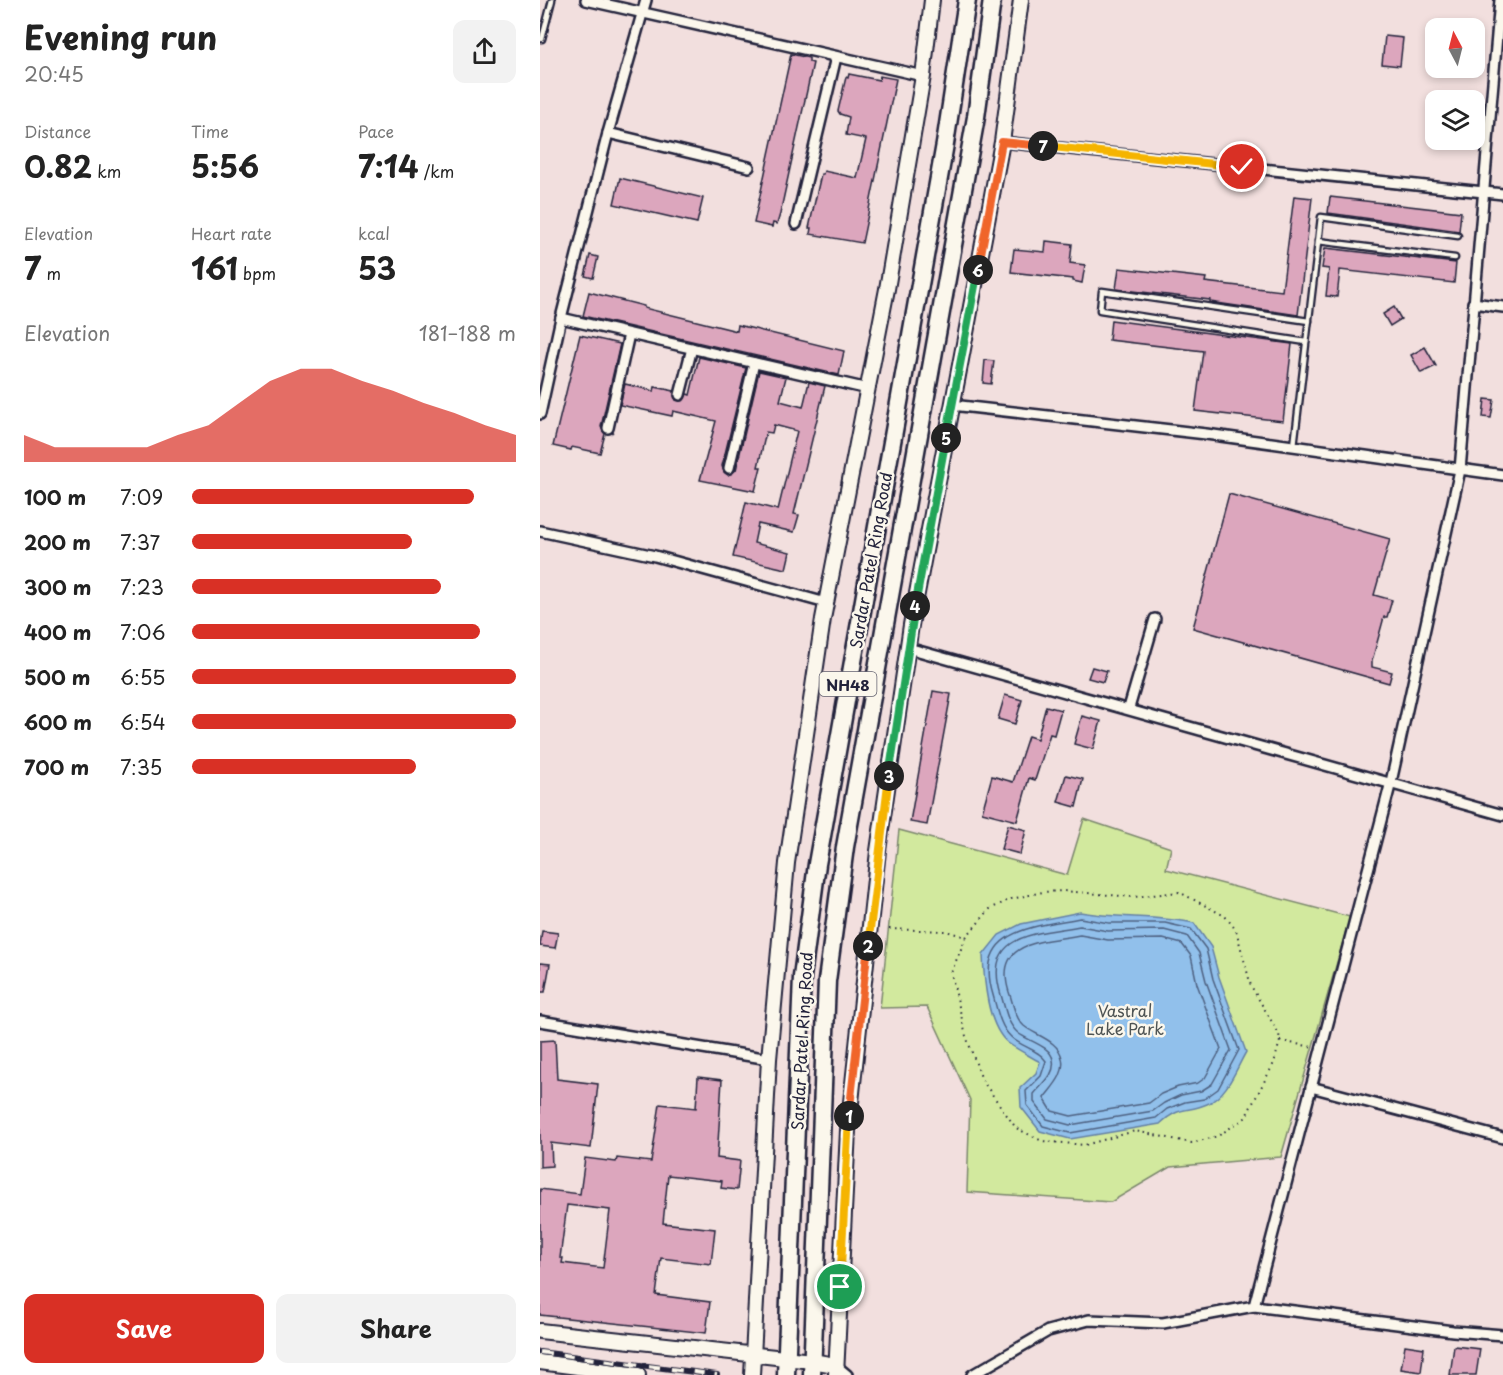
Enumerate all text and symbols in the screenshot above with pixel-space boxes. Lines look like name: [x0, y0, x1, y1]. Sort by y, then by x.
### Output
text: Evening run: [24, 11, 217, 61]
north arrow: [1425, 18, 1485, 78]
map controls: [1425, 18, 1485, 150]
button: share: [453, 20, 516, 83]
text: 20:45: [24, 59, 84, 89]
button: layers: [1425, 90, 1485, 150]
text: Distance: [24, 119, 91, 143]
text: Time: [191, 119, 229, 143]
text: Pace: [358, 119, 394, 143]
pin: 7: [1028, 131, 1058, 161]
text: 7: [1038, 134, 1048, 158]
pin: [1216, 141, 1267, 192]
text: 0.82: [24, 143, 92, 188]
text: 5:56: [191, 143, 259, 188]
text: 7:14: [358, 143, 419, 188]
icon: check: [1225, 150, 1258, 183]
text: km: [92, 159, 121, 183]
text: /km: [419, 159, 454, 183]
text: Elevation: [24, 221, 93, 245]
text: Heart rate: [191, 221, 272, 245]
text: kcal: [358, 221, 390, 245]
text: 7: [24, 245, 41, 290]
text: 161: [191, 245, 238, 290]
text: 53: [358, 245, 396, 290]
pin: 6: [963, 255, 993, 285]
text: 6: [972, 258, 984, 282]
text: m: [41, 261, 61, 285]
text: bpm: [238, 261, 276, 285]
text: Elevation: [24, 318, 110, 348]
text: 181–188 m: [419, 318, 516, 348]
pin: 5: [931, 423, 961, 453]
text: 5: [941, 426, 951, 450]
street label: Sardar Patel Ring Road: [843, 470, 897, 650]
text: 100 m: [24, 482, 86, 512]
text: 7:09: [120, 482, 163, 512]
text: 200 m: [24, 527, 91, 557]
text: 7:37: [120, 527, 160, 557]
text: 300 m: [24, 572, 92, 602]
text: 7:23: [120, 572, 164, 602]
pin: 4: [900, 591, 930, 621]
text: 4: [910, 594, 920, 618]
text: 400 m: [24, 617, 92, 647]
text: 7:06: [120, 617, 165, 647]
text: 500 m: [24, 662, 91, 692]
text: 6:55: [120, 662, 165, 692]
road number: NH48: [820, 672, 876, 696]
text: 600 m: [24, 707, 92, 737]
text: 6:54: [120, 707, 166, 737]
text: 700 m: [24, 752, 89, 782]
text: 7:35: [120, 752, 162, 782]
pin: 3: [874, 761, 904, 791]
text: 3: [884, 764, 894, 788]
pin: 2: [853, 931, 883, 961]
text: 2: [862, 934, 874, 958]
street label: Sardar Patel Ring Road: [784, 951, 818, 1131]
park label: Vastral Lake Park: [1086, 998, 1164, 1040]
pin: 1: [834, 1101, 864, 1131]
text: 1: [845, 1104, 853, 1128]
pin: [814, 1261, 865, 1312]
icon: arrive: [823, 1270, 856, 1303]
button: Save: [24, 1294, 264, 1363]
button: Share: [276, 1294, 516, 1363]

